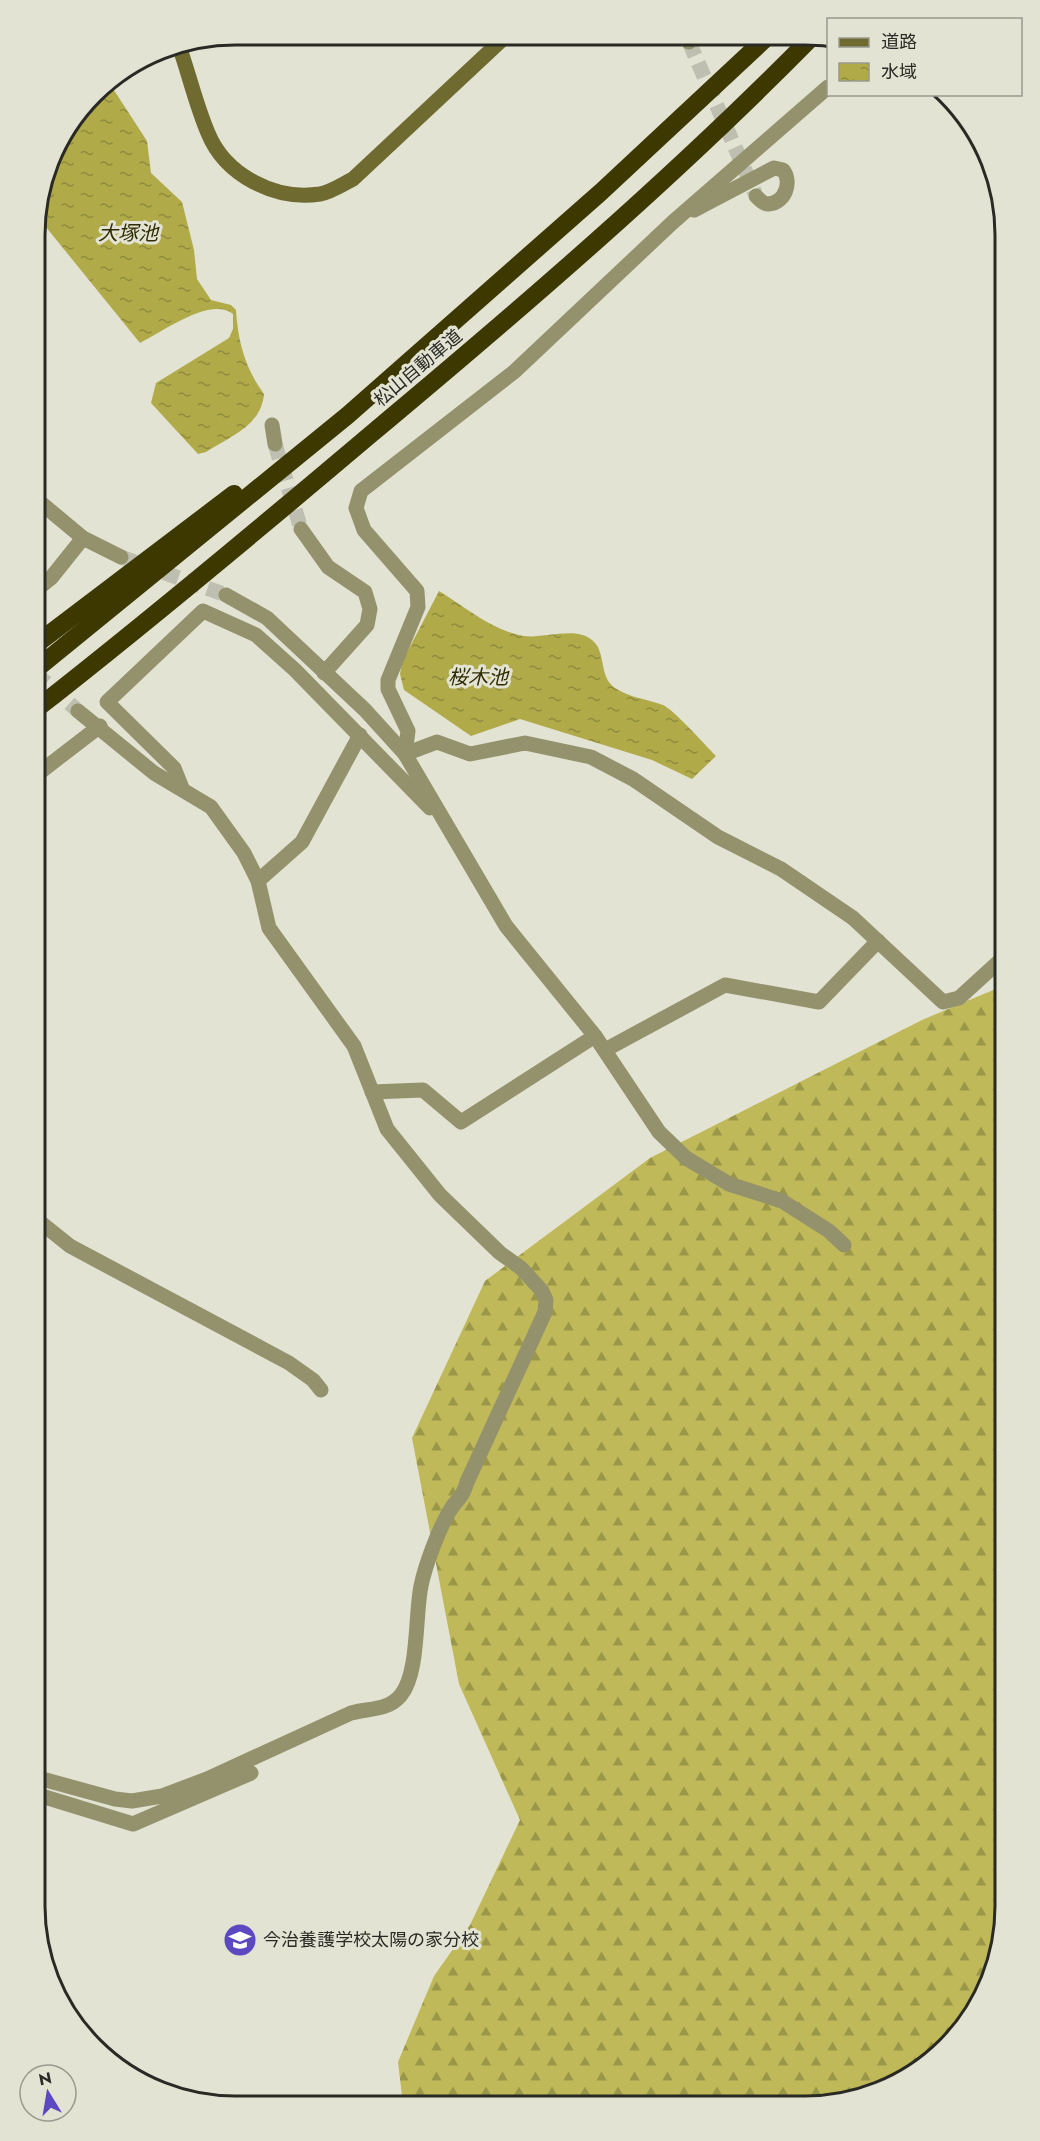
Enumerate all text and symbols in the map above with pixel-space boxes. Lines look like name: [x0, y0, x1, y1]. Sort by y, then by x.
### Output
legend: [827, 18, 1022, 96]
text: 道路: [881, 29, 917, 55]
text: 水域: [881, 59, 917, 85]
water label: 大塚池: [98, 219, 160, 248]
street label: 松山自動車道: [368, 323, 468, 413]
water label: 桜木池: [448, 663, 510, 692]
school or university icon: 今治養護学校太陽の家分校: [222, 1922, 258, 1958]
place label: 今治養護学校太陽の家分校: [263, 1927, 479, 1953]
north arrow: [18, 2063, 78, 2123]
text: N: [37, 2066, 54, 2091]

